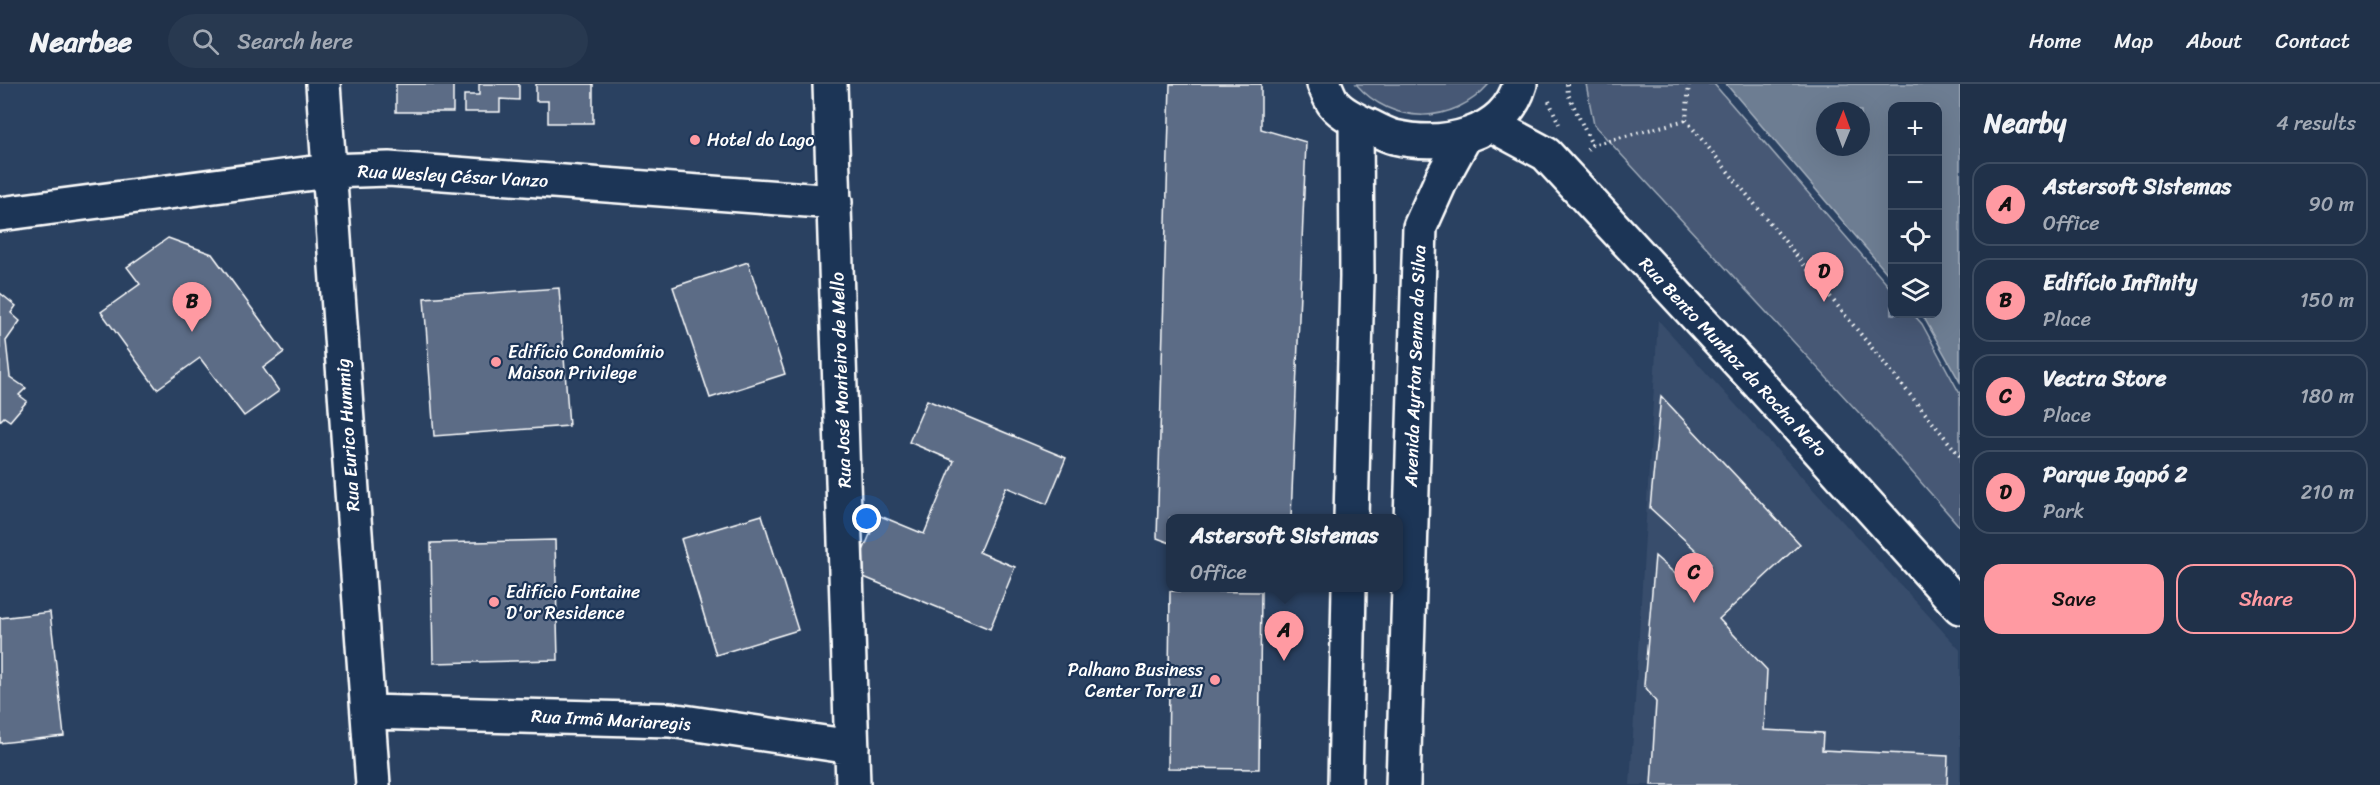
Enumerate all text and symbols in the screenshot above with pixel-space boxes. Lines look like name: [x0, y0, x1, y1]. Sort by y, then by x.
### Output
search box: [168, 14, 588, 68]
text: Nearbee: [30, 17, 132, 66]
text: Search here: [237, 22, 353, 61]
text: Home: [2029, 22, 2081, 60]
text: Map: [2114, 22, 2153, 60]
text: About: [2186, 22, 2243, 60]
text: Contact: [2276, 22, 2350, 60]
icon: search: [189, 25, 222, 58]
text: Nearby: [1984, 100, 2066, 146]
north arrow: [1816, 102, 1870, 156]
map controls: [1888, 102, 1942, 318]
button: +: [1888, 102, 1942, 156]
text: 4 results: [2276, 106, 2356, 141]
place label: Hotel do Lago: [707, 124, 814, 156]
marker: Hotel do Lago: [688, 133, 702, 147]
street label: Rua Wesley César Vanzo: [357, 155, 549, 197]
button: −: [1888, 156, 1942, 210]
text: Astersoft Sistemas: [2043, 167, 2231, 206]
text: A: [1999, 187, 2012, 222]
text: 90 m: [2309, 187, 2354, 222]
text: Office: [2043, 206, 2099, 241]
button: locate: [1888, 210, 1942, 264]
street label: Avenida Ayrton Senna da Silva: [1395, 244, 1435, 489]
street label: Rua Bento Munhoz da Rocha Neto: [1631, 249, 1835, 465]
pin: D: [1804, 252, 1844, 302]
text: Edifício Infinity: [2043, 263, 2197, 302]
button: layers: [1888, 264, 1942, 318]
street label: Rua José Monteiro de Mello: [821, 271, 861, 489]
pin: B: [172, 282, 212, 332]
text: B: [1999, 283, 2012, 318]
text: 150 m: [2300, 283, 2354, 318]
text: Place: [2043, 302, 2091, 337]
place label: Edifício Condomínio Maison Privilege: [508, 336, 664, 389]
marker: Edifício Condomínio Maison Privilege: [489, 355, 503, 369]
street label: Rua Eurico Hummig: [327, 357, 369, 513]
text: Vectra Store: [2043, 359, 2167, 398]
text: C: [1999, 379, 2012, 414]
text: 180 m: [2300, 379, 2354, 414]
text: Place: [2043, 398, 2091, 433]
text: Parque Igapó 2: [2043, 455, 2187, 494]
text: D: [2000, 475, 2011, 510]
text: 210 m: [2301, 475, 2354, 510]
text: Park: [2043, 494, 2084, 529]
your location: [852, 504, 881, 533]
popup: [1166, 514, 1403, 592]
text: Astersoft Sistemas: [1190, 516, 1379, 555]
pin: C: [1674, 554, 1714, 603]
text: Office: [1190, 555, 1247, 590]
button: Save: [1984, 564, 2164, 634]
button: Share: [2176, 564, 2356, 634]
place label: Edifício Fontaine D'or Residence: [506, 576, 640, 629]
marker: Edifício Fontaine D'or Residence: [487, 595, 501, 609]
pin: A: [1264, 612, 1304, 661]
place label: Palhano Business Center Torre II: [1068, 654, 1204, 707]
marker: Palhano Business Center Torre II: [1208, 673, 1222, 687]
street label: Rua Irmã Mariaregis: [531, 700, 692, 740]

